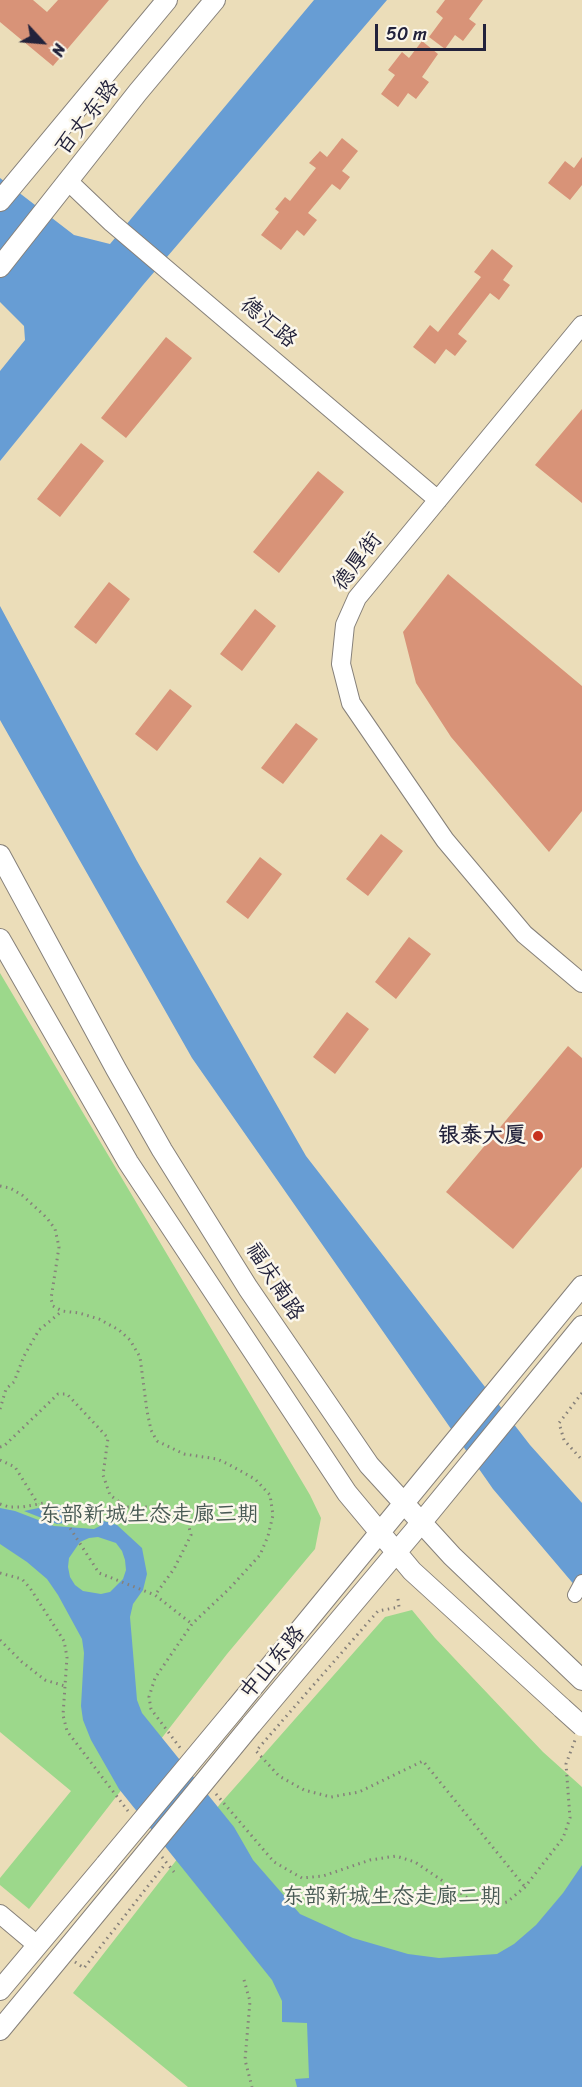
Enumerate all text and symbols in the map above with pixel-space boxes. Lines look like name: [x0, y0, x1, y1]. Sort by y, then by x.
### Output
north arrow: [12, 12, 72, 72]
scale bar: [378, 12, 489, 50]
text: 50 m: [386, 18, 427, 50]
text: N: [43, 39, 74, 61]
street label: 百丈东路: [51, 75, 125, 161]
street label: 德汇路: [234, 292, 302, 354]
street label: 德厚街: [328, 528, 388, 596]
place label: 银泰大厦: [438, 1123, 526, 1149]
marker: 银泰大厦: [531, 1129, 545, 1143]
street label: 福庆南路: [239, 1238, 309, 1326]
park label: 东部新城生态走廊三期: [39, 1502, 259, 1528]
street label: 中山东路: [235, 1621, 311, 1705]
park label: 东部新城生态走廊二期: [282, 1884, 502, 1910]

